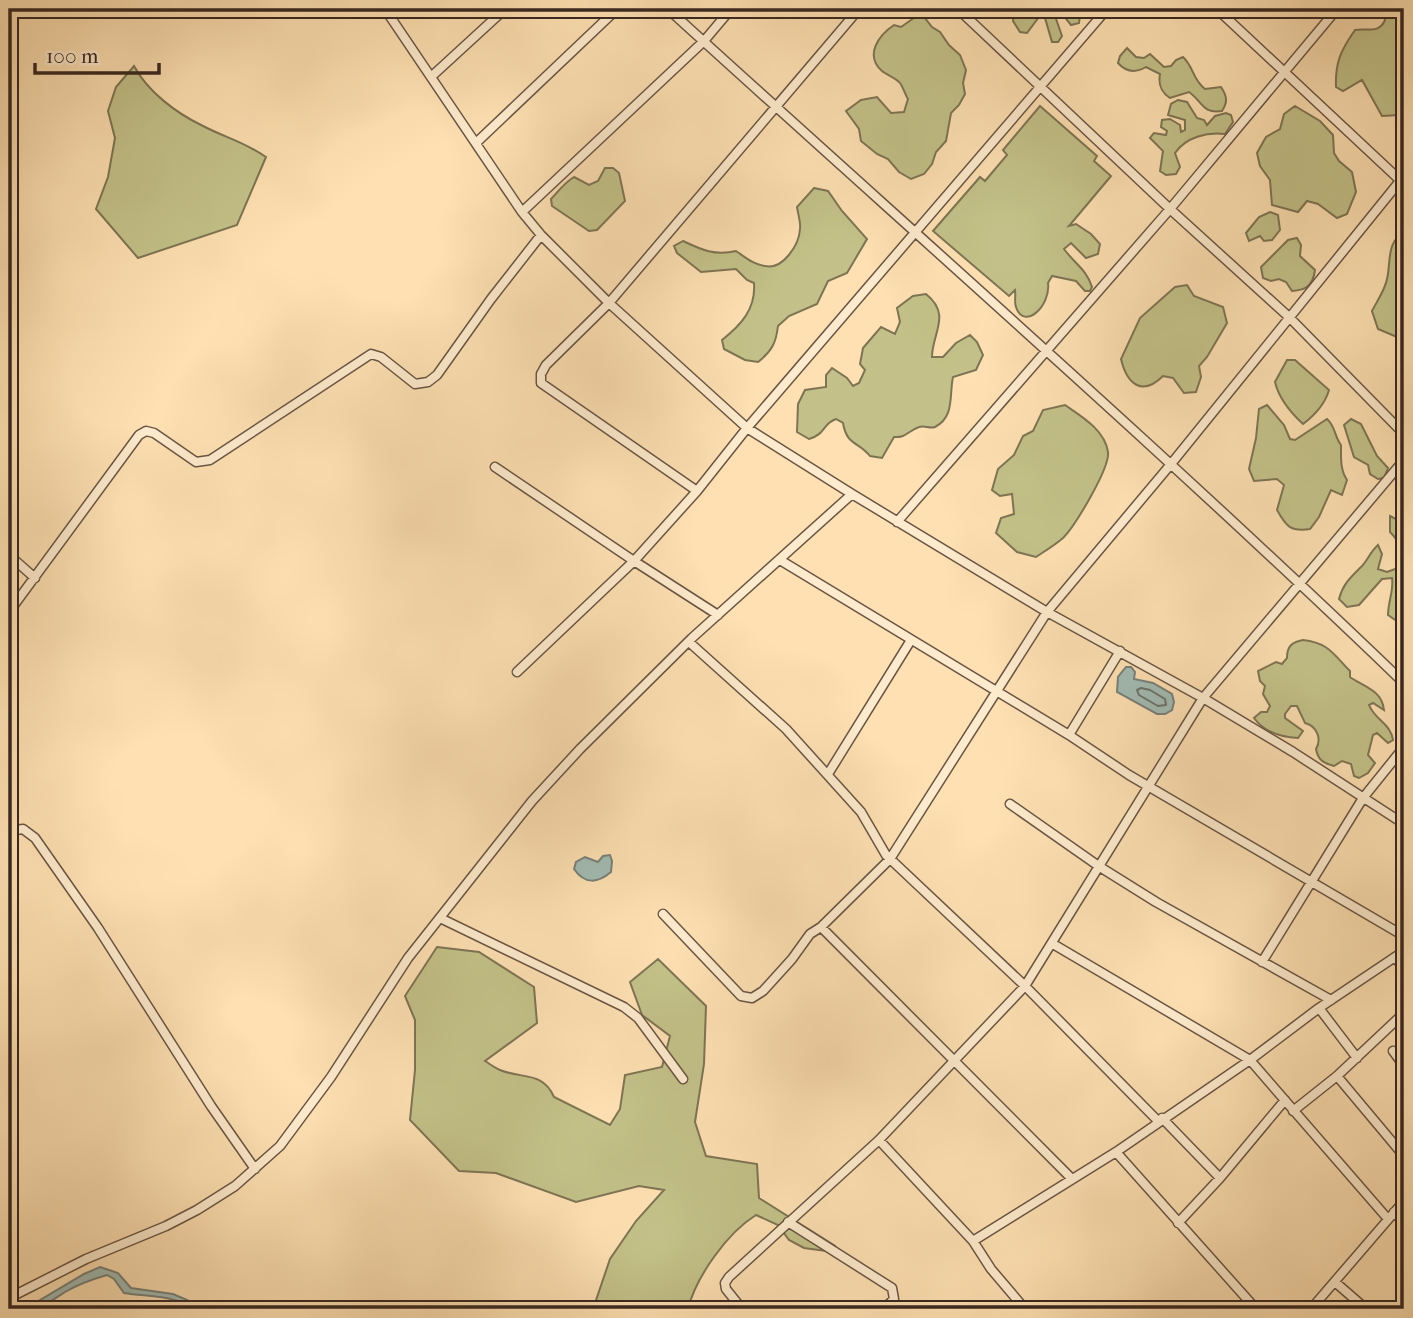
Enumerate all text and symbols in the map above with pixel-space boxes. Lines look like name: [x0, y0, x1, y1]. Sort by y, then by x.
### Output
scale bar: [35, 32, 159, 76]
text: 100 m: [46, 44, 99, 68]

